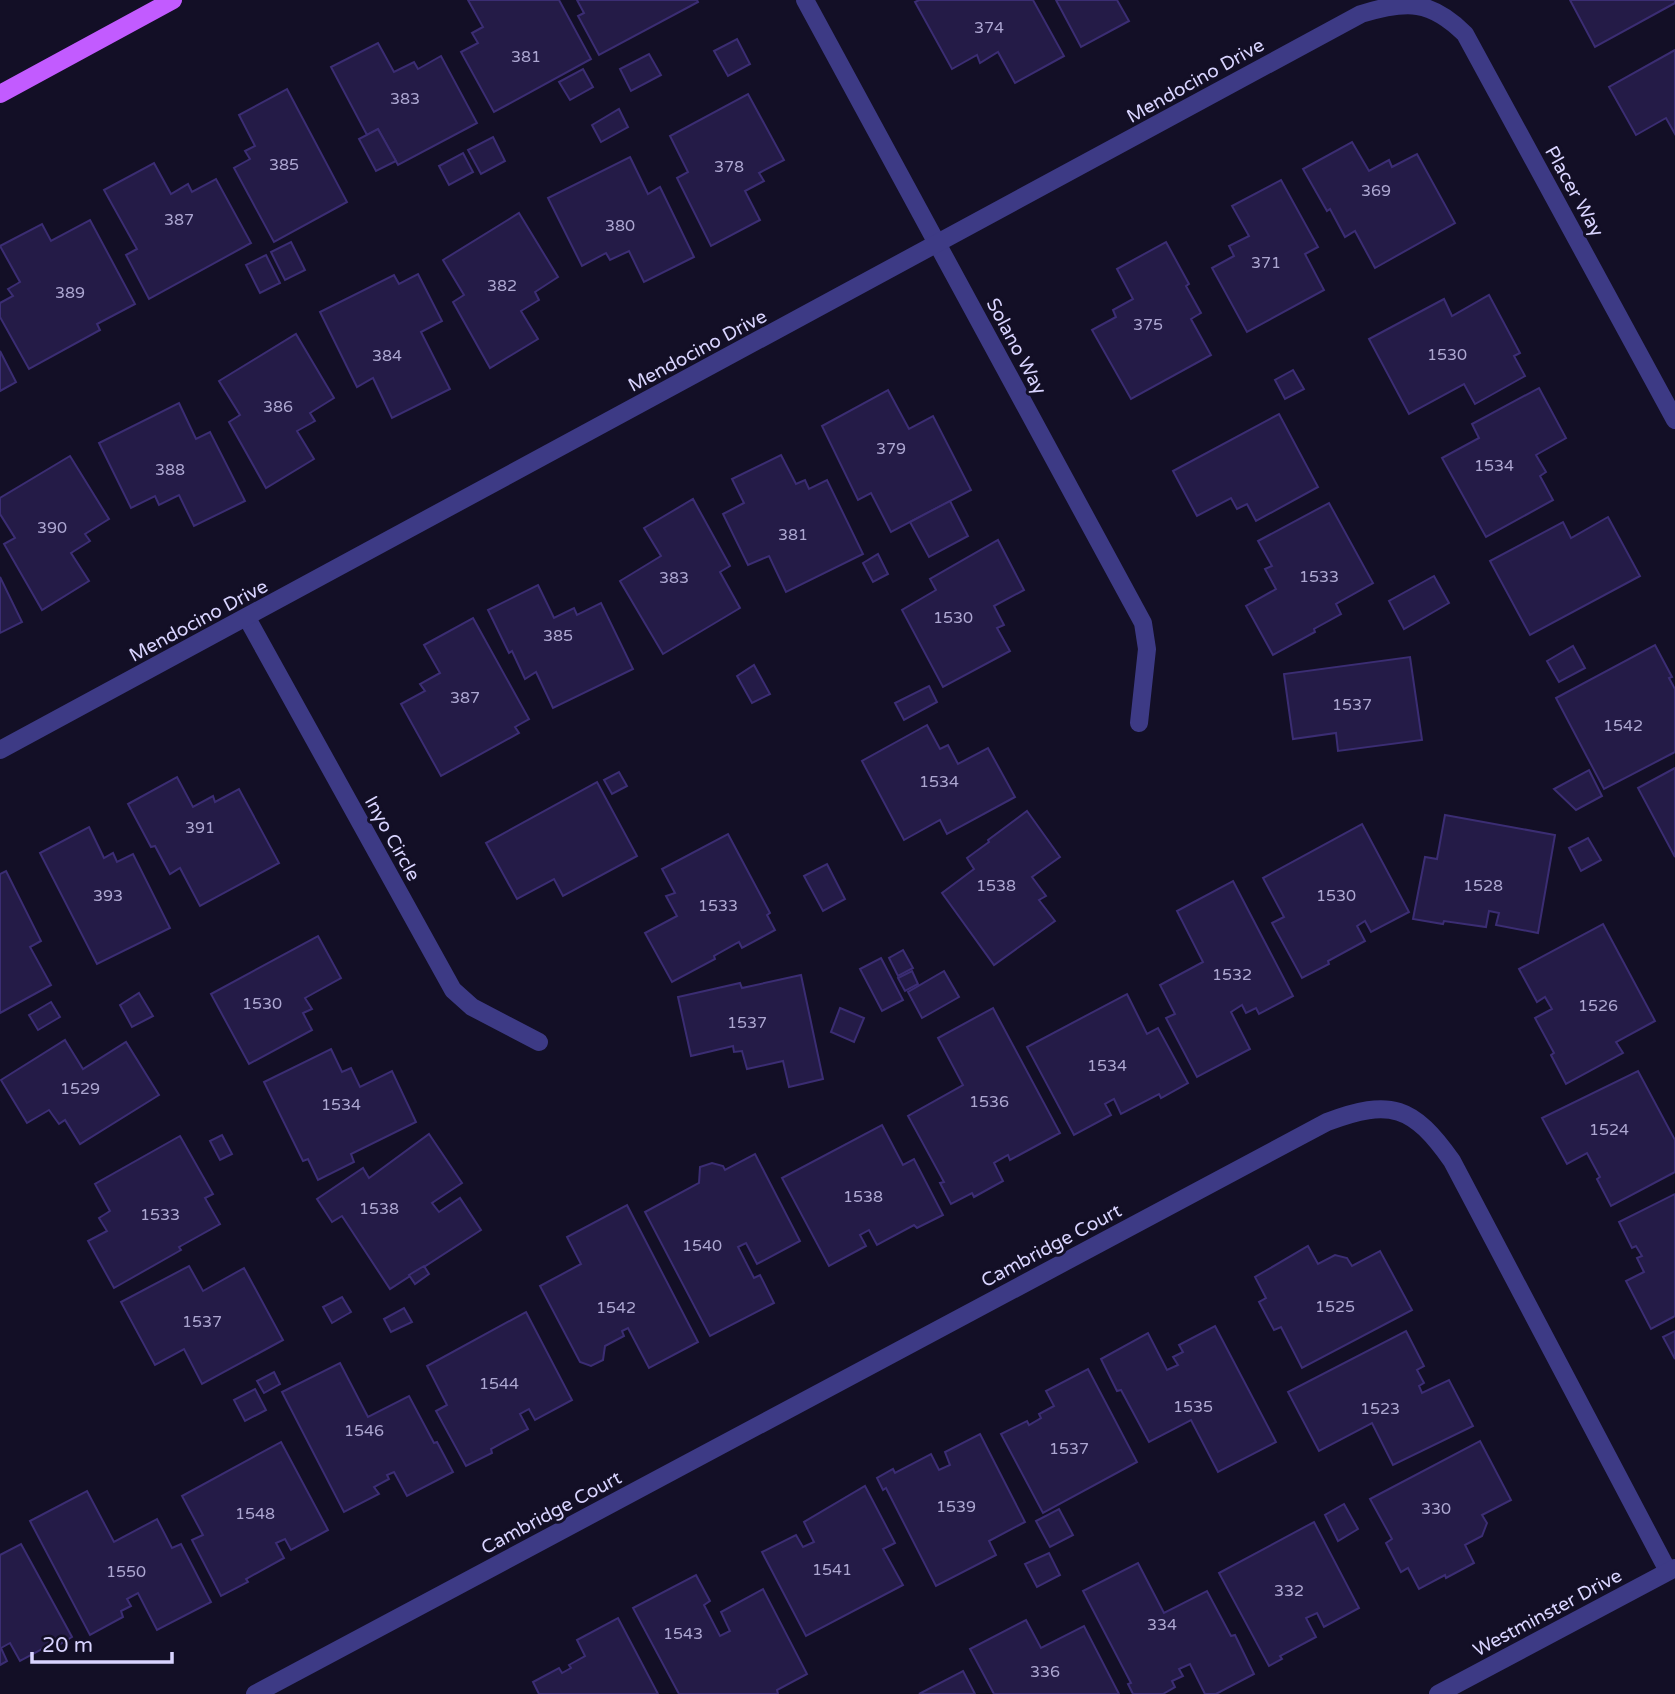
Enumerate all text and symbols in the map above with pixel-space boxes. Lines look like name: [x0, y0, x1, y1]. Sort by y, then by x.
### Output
house number: 374: [974, 18, 1004, 38]
street label: Mendocino Drive: [1123, 34, 1268, 128]
house number: 381: [511, 47, 541, 67]
house number: 383: [390, 89, 420, 109]
street label: Placer Way: [1540, 142, 1608, 241]
house number: 385: [269, 155, 299, 175]
house number: 378: [714, 157, 744, 177]
house number: 369: [1361, 181, 1391, 201]
house number: 387: [164, 210, 194, 230]
house number: 380: [605, 216, 635, 236]
house number: 371: [1251, 253, 1281, 273]
house number: 382: [487, 276, 517, 296]
house number: 389: [55, 283, 85, 303]
street label: Solano Way: [982, 295, 1051, 398]
street label: Mendocino Drive: [624, 305, 770, 397]
house number: 375: [1133, 315, 1163, 335]
house number: 1530: [1427, 345, 1467, 365]
house number: 384: [372, 346, 402, 366]
house number: 386: [263, 397, 293, 417]
house number: 379: [876, 439, 906, 459]
house number: 1534: [1474, 456, 1514, 476]
house number: 388: [155, 460, 185, 480]
house number: 390: [37, 518, 67, 538]
house number: 381: [778, 525, 808, 545]
house number: 1533: [1299, 567, 1339, 587]
house number: 383: [659, 568, 689, 588]
street label: Mendocino Drive: [125, 575, 271, 667]
house number: 1530: [933, 608, 973, 628]
house number: 385: [543, 626, 573, 646]
house number: 387: [450, 688, 480, 708]
house number: 1537: [1332, 695, 1372, 715]
house number: 1542: [1603, 716, 1643, 736]
house number: 1534: [919, 772, 959, 792]
street label: Inyo Circle: [360, 792, 424, 885]
house number: 391: [185, 818, 215, 838]
house number: 1538: [976, 876, 1016, 896]
house number: 1528: [1463, 876, 1503, 896]
house number: 393: [93, 886, 123, 906]
house number: 1530: [1316, 886, 1356, 906]
house number: 1533: [698, 896, 738, 916]
house number: 1532: [1212, 965, 1252, 985]
house number: 1530: [242, 994, 282, 1014]
house number: 1526: [1578, 996, 1618, 1016]
house number: 1537: [727, 1013, 767, 1033]
house number: 1534: [1087, 1056, 1127, 1076]
house number: 1529: [60, 1079, 100, 1099]
house number: 1536: [969, 1092, 1009, 1112]
house number: 1534: [321, 1095, 361, 1115]
house number: 1524: [1589, 1120, 1629, 1140]
house number: 1538: [843, 1187, 883, 1207]
house number: 1538: [359, 1199, 399, 1219]
street label: Cambridge Court: [978, 1200, 1125, 1292]
house number: 1533: [140, 1205, 180, 1225]
house number: 1540: [682, 1236, 722, 1256]
house number: 1525: [1315, 1297, 1355, 1317]
house number: 1542: [596, 1298, 636, 1318]
house number: 1537: [182, 1312, 222, 1332]
house number: 1544: [479, 1374, 519, 1394]
house number: 1535: [1173, 1397, 1213, 1417]
house number: 1523: [1360, 1399, 1400, 1419]
house number: 1546: [344, 1421, 384, 1441]
house number: 1537: [1049, 1439, 1089, 1459]
street label: Cambridge Court: [478, 1467, 625, 1559]
house number: 1539: [936, 1497, 976, 1517]
house number: 330: [1421, 1499, 1451, 1519]
house number: 1548: [235, 1504, 275, 1524]
house number: 1541: [812, 1560, 852, 1580]
house number: 1550: [106, 1562, 146, 1582]
street label: Westminster Drive: [1469, 1564, 1626, 1661]
house number: 332: [1274, 1581, 1304, 1601]
house number: 334: [1147, 1615, 1177, 1635]
scale bar: [32, 1620, 172, 1664]
house number: 1543: [663, 1624, 703, 1644]
text: 20 m: [42, 1633, 93, 1658]
house number: 336: [1030, 1662, 1060, 1682]

